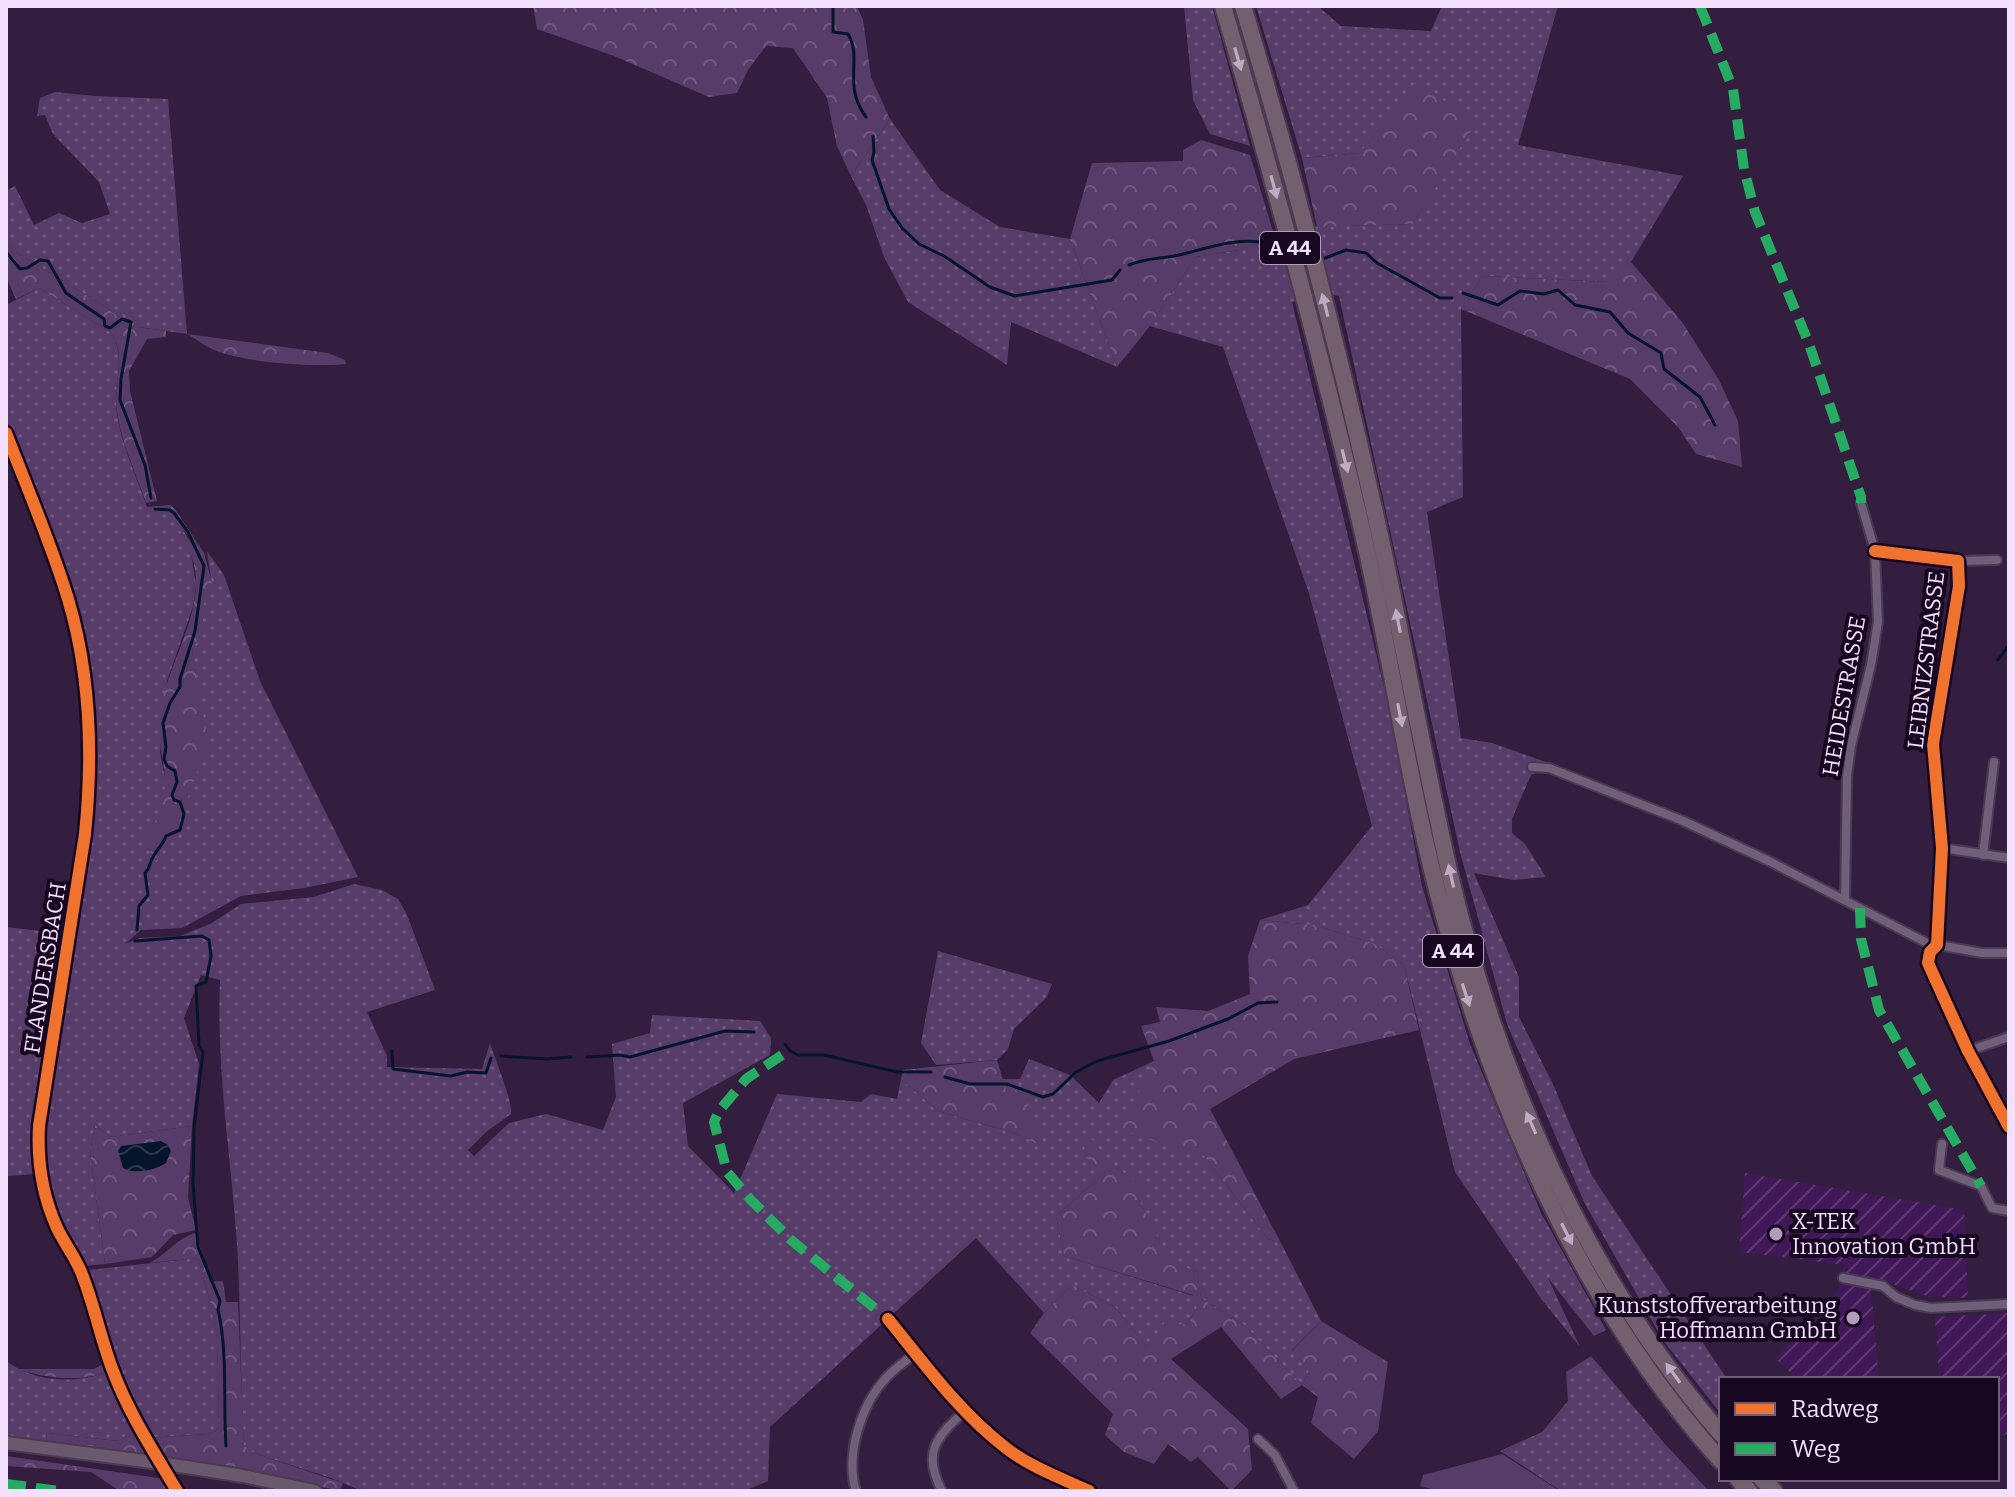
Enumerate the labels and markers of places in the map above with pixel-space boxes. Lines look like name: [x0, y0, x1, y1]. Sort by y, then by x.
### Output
place label: X-TEK Innovation GmbH: [1792, 1208, 1976, 1260]
marker: X-TEK Innovation GmbH: [1767, 1225, 1785, 1243]
place label: Kunststoffverarbeitung Hoffmann GmbH: [1598, 1292, 1837, 1344]
marker: Kunststoffverarbeitung Hoffmann GmbH: [1844, 1309, 1862, 1327]

